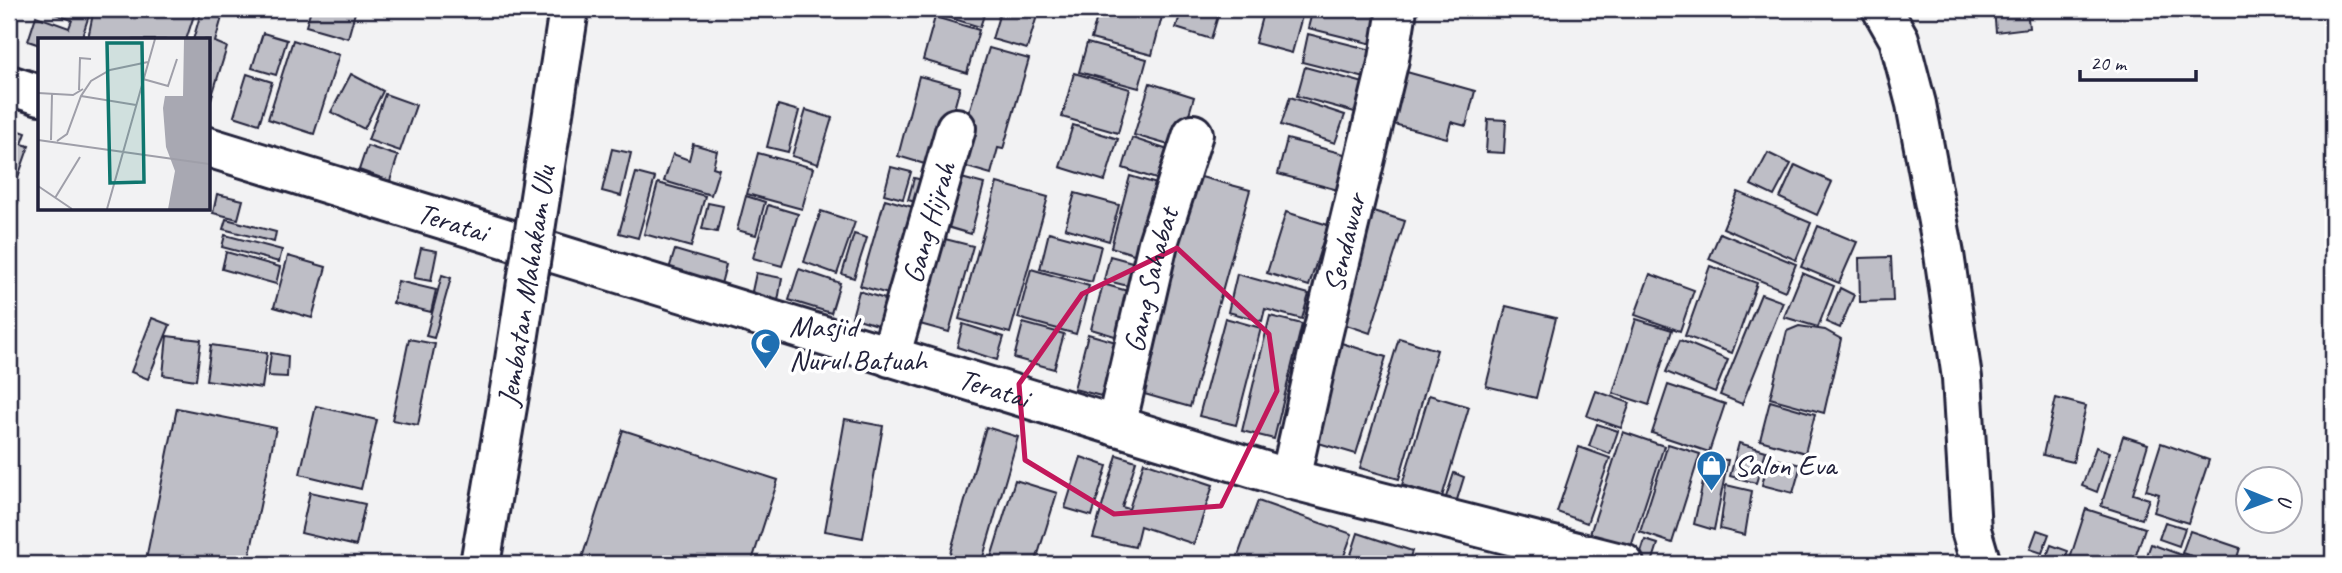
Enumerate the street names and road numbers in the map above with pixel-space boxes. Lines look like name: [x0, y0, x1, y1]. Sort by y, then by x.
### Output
street label: Gang Hijrah: [893, 156, 965, 288]
street label: Jembatan Mahakam Ulu: [488, 162, 564, 410]
street label: Sendawar: [1314, 187, 1375, 296]
street label: Teratai: [413, 193, 496, 252]
street label: Gang Sahabat: [1115, 200, 1188, 356]
street label: Teratai: [954, 359, 1037, 418]

